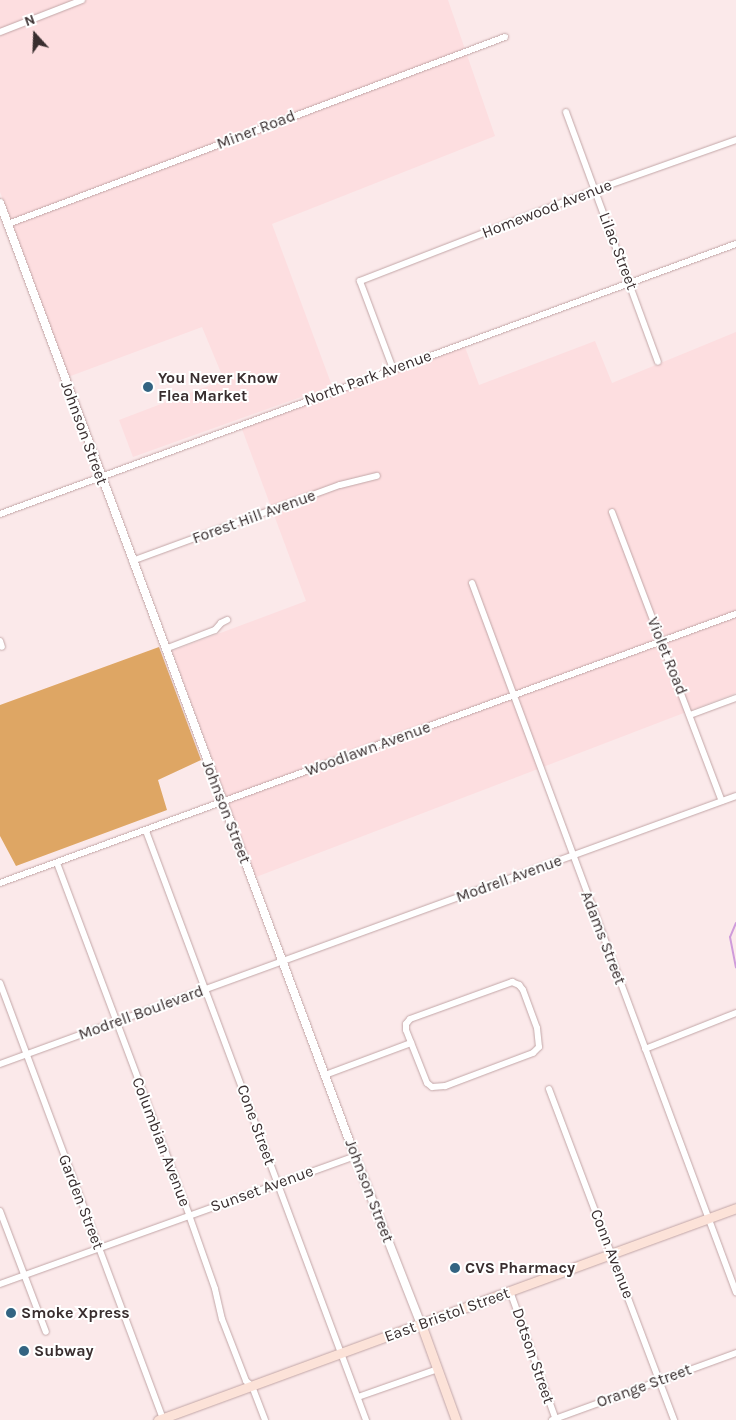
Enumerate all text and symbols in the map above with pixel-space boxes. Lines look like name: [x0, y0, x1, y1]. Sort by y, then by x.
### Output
north arrow: [10, 10, 60, 60]
text: N: [22, 11, 37, 30]
street label: Miner Road: [214, 106, 298, 154]
street label: Homewood Avenue: [479, 175, 615, 243]
street label: Lilac Street: [594, 210, 642, 292]
street label: North Park Avenue: [302, 346, 434, 410]
place label: You Never Know Flea Market: [158, 368, 278, 406]
street label: Johnson Street: [56, 378, 112, 488]
marker: You Never Know Flea Market: [142, 381, 154, 393]
street label: Forest Hill Avenue: [190, 486, 318, 548]
street label: Violet Road: [643, 614, 691, 698]
street label: Woodlawn Avenue: [303, 717, 433, 781]
street label: Johnson Street: [197, 758, 255, 866]
street label: Modrell Avenue: [453, 851, 565, 907]
street label: Adams Street: [576, 889, 630, 987]
street label: Modrell Boulevard: [76, 981, 206, 1045]
street label: Columbian Avenue: [128, 1075, 194, 1209]
street label: Cone Street: [233, 1082, 279, 1168]
street label: Johnson Street: [340, 1137, 398, 1245]
street label: Garden Street: [54, 1152, 108, 1252]
street label: Sunset Avenue: [208, 1161, 316, 1217]
street label: Conn Avenue: [586, 1207, 638, 1301]
place label: CVS Pharmacy: [465, 1258, 575, 1278]
marker: CVS Pharmacy: [449, 1262, 461, 1274]
street label: East Bristol Street: [382, 1283, 512, 1347]
place label: Smoke Xpress: [21, 1303, 130, 1323]
street label: Dotson Street: [508, 1306, 558, 1406]
marker: Smoke Xpress: [5, 1307, 17, 1319]
place label: Subway: [34, 1341, 94, 1361]
marker: Subway: [18, 1345, 30, 1357]
street label: Orange Street: [594, 1360, 694, 1412]

